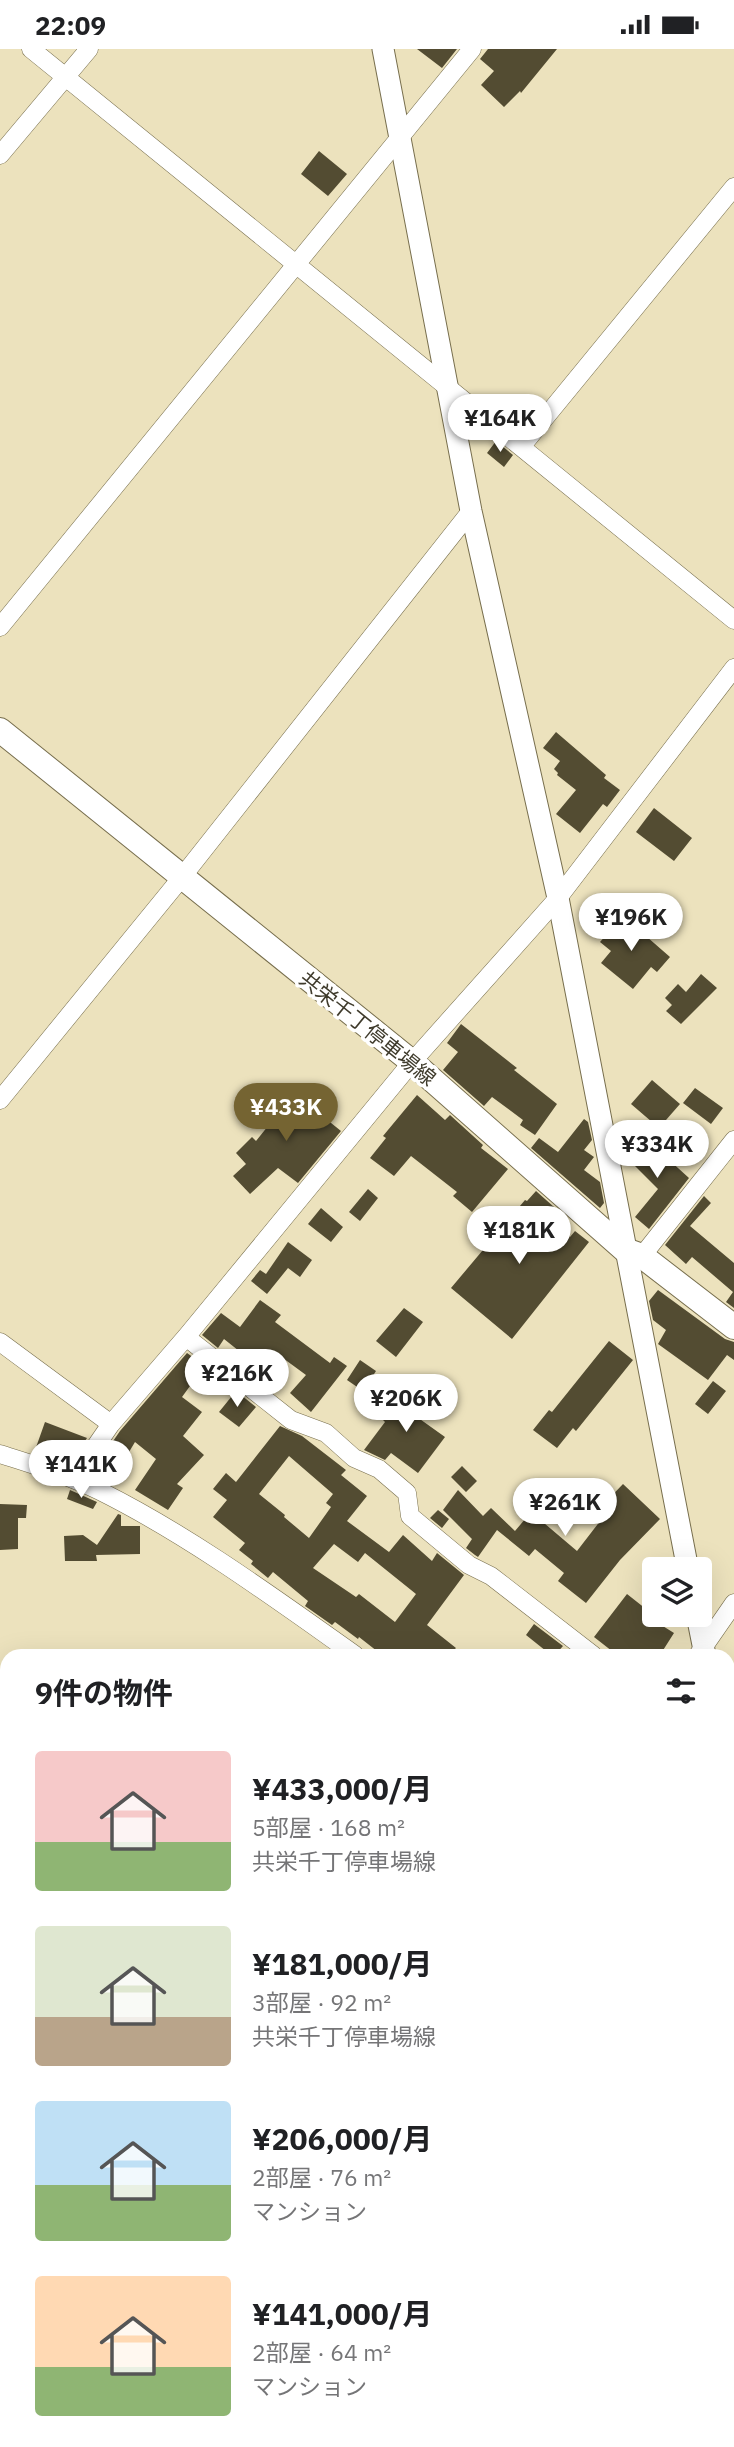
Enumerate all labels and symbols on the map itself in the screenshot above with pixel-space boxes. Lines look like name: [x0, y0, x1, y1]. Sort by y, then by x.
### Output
pin: ¥164K: [451, 395, 549, 454]
pin: ¥196K: [582, 893, 680, 953]
street label: 共栄千丁停車場線: [294, 964, 442, 1092]
pin: ¥433K: [237, 1083, 335, 1143]
pin: ¥334K: [608, 1121, 706, 1180]
pin: ¥181K: [470, 1207, 568, 1266]
pin: ¥216K: [188, 1349, 286, 1409]
pin: ¥206K: [357, 1375, 455, 1434]
pin: ¥141K: [32, 1441, 130, 1500]
pin: ¥261K: [516, 1479, 614, 1538]

